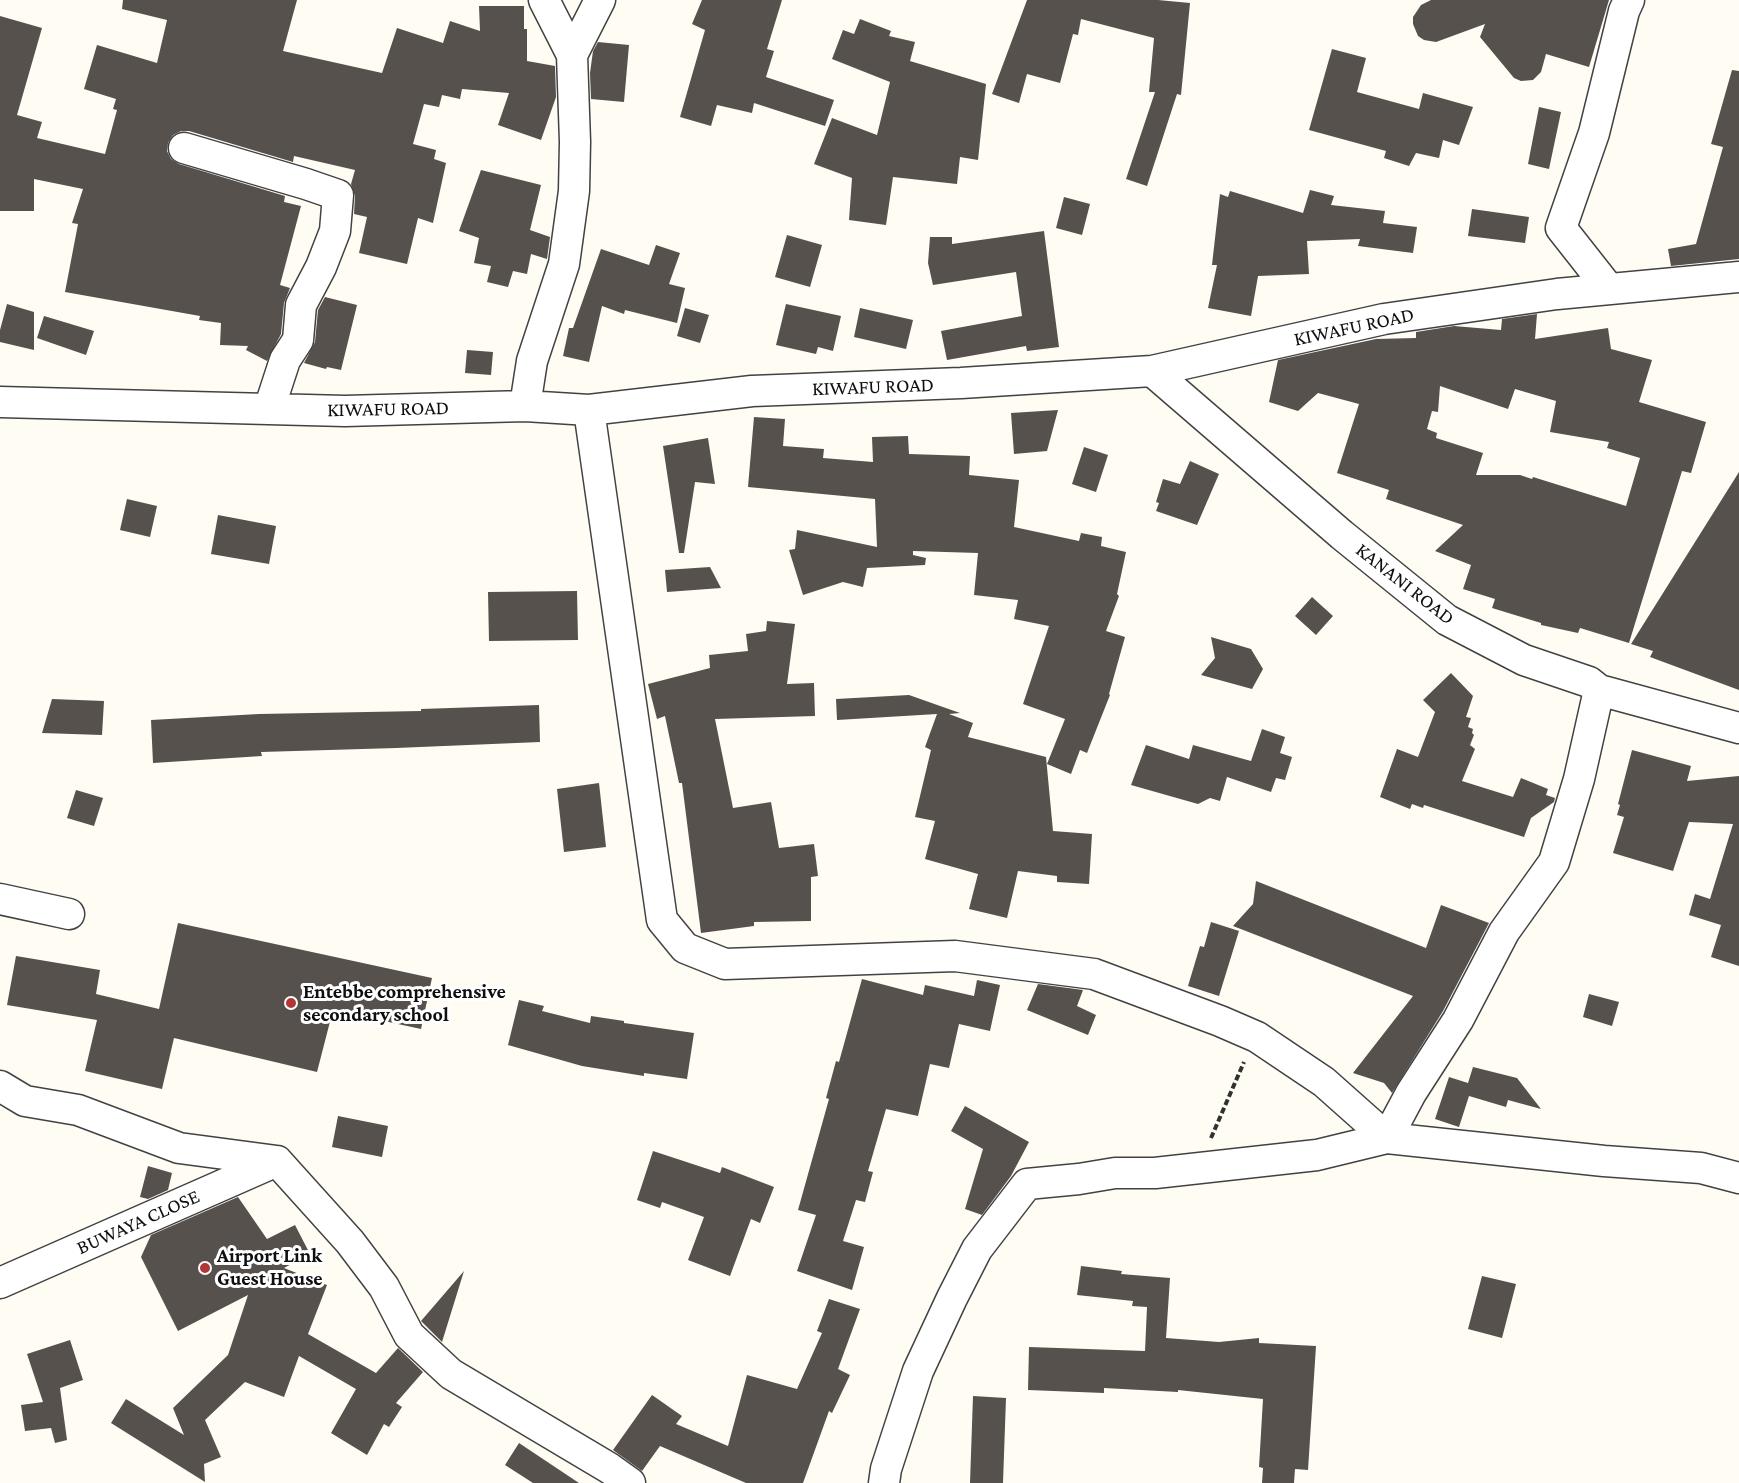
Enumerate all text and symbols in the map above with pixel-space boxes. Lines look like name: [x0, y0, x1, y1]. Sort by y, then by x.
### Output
street label: KIWAFU ROAD: [1292, 303, 1416, 351]
street label: KIWAFU ROAD: [812, 373, 934, 401]
street label: KIWAFU ROAD: [327, 396, 449, 422]
street label: KANANI ROAD: [1351, 538, 1459, 630]
place label: Entebbe comprehensive secondary school: [303, 980, 506, 1027]
marker: Entebbe comprehensive secondary school: [284, 996, 298, 1010]
street label: BUWAYA CLOSE: [73, 1184, 203, 1260]
place label: Airport Link Guest House: [217, 1244, 323, 1291]
marker: Airport Link Guest House: [198, 1261, 212, 1275]

